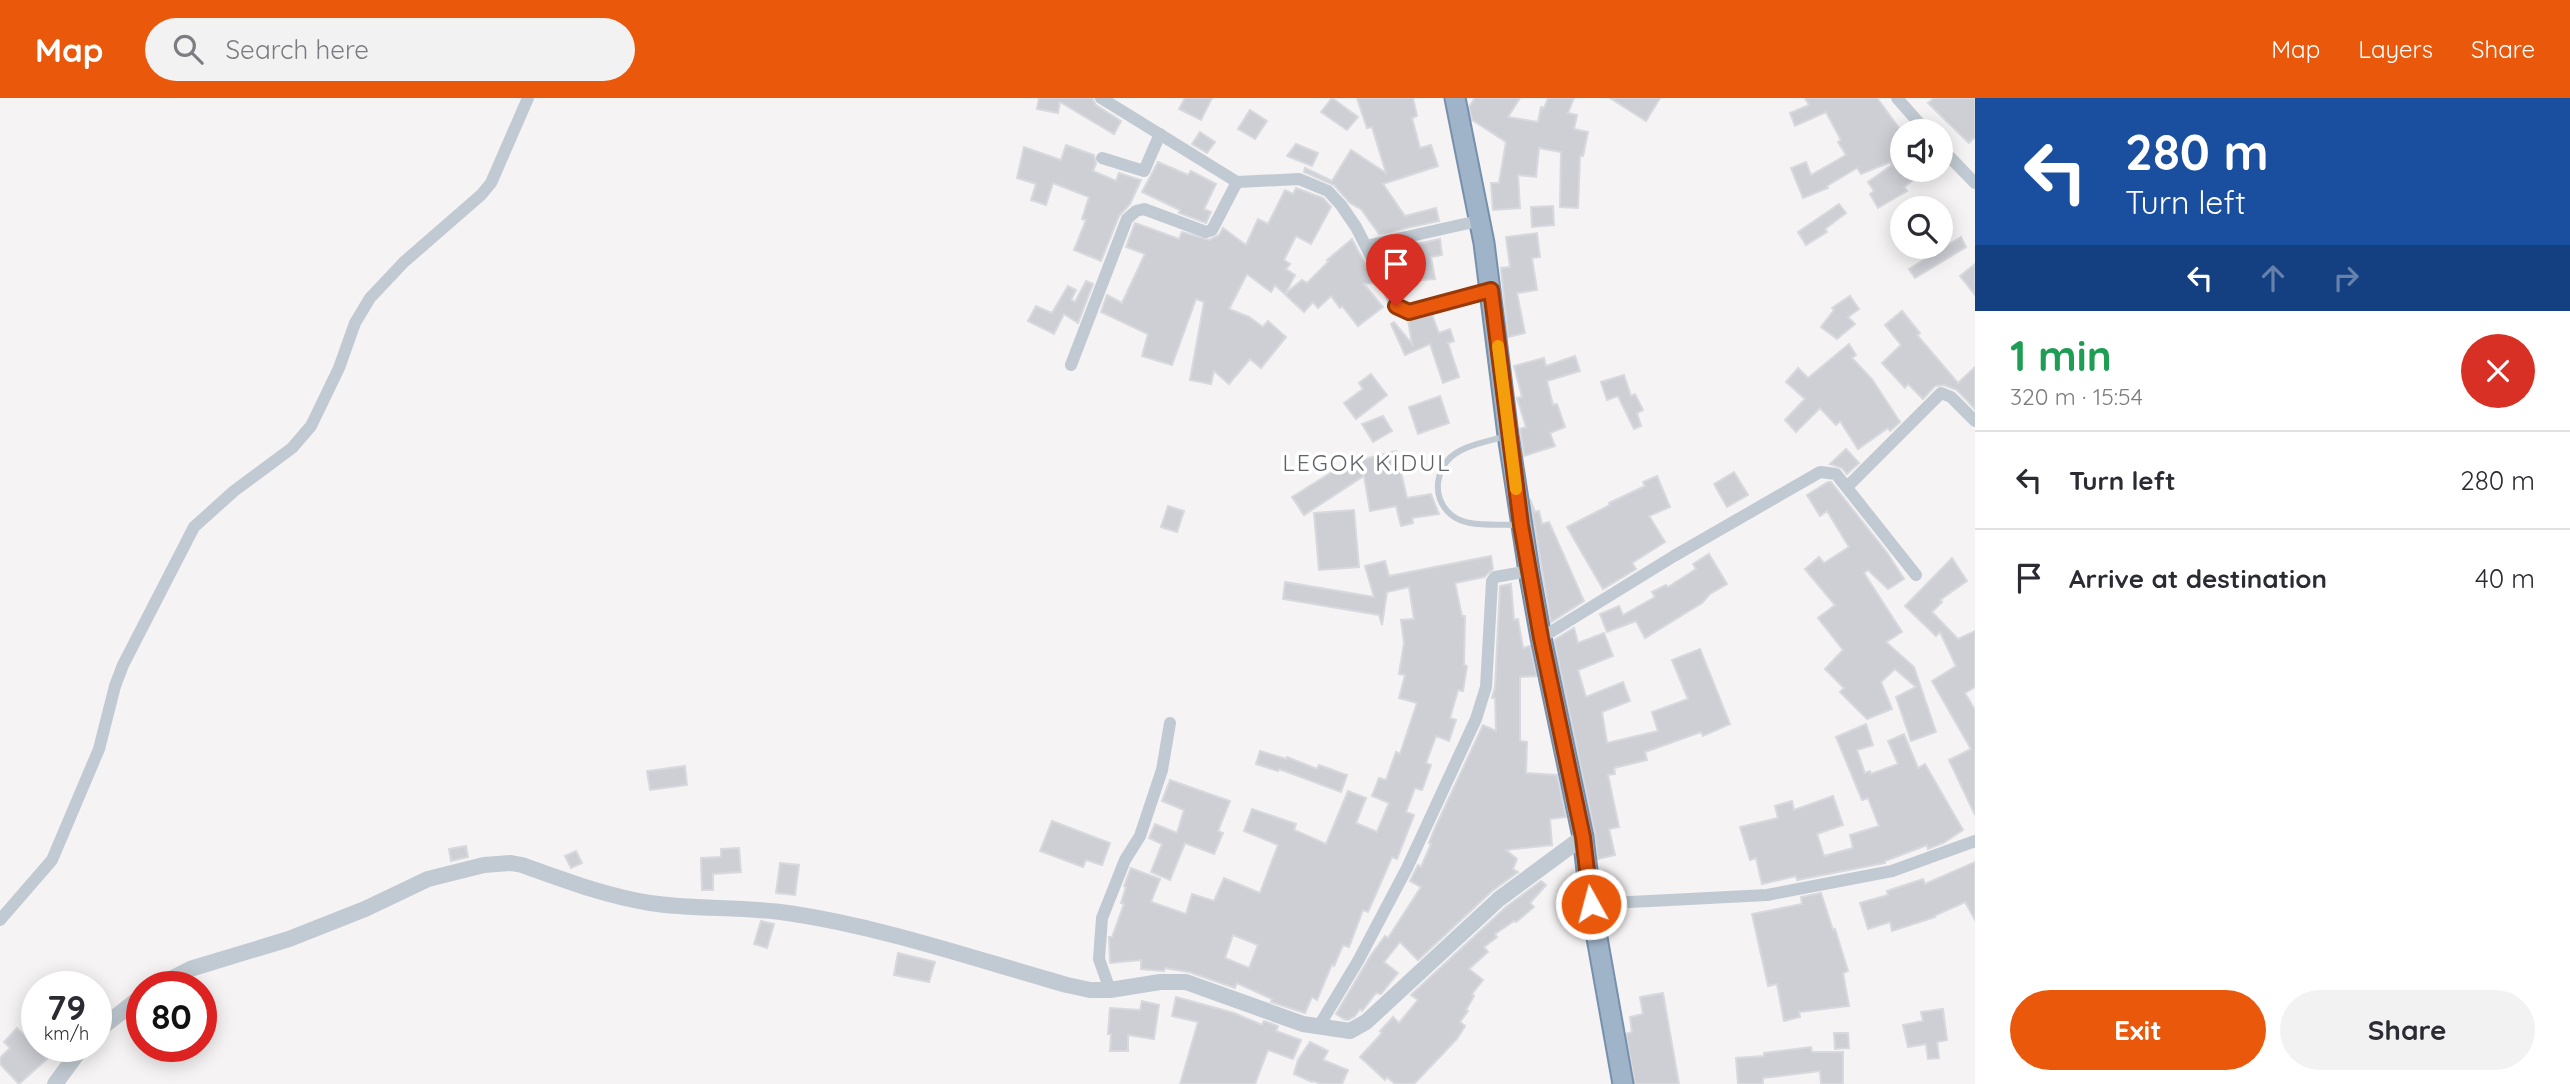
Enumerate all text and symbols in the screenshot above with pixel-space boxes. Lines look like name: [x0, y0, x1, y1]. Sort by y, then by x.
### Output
search box: [145, 18, 635, 81]
text: Map: [35, 29, 103, 70]
icon: search: [169, 30, 207, 68]
text: Search here: [225, 33, 369, 66]
text: Map: [2271, 34, 2320, 64]
text: Layers: [2358, 34, 2433, 64]
text: Share: [2471, 34, 2535, 64]
map controls: [1890, 119, 1953, 259]
button: sound: [1890, 119, 1953, 182]
text: 280 m: [2125, 121, 2269, 182]
icon: left: [2010, 126, 2101, 217]
text: Turn left: [2125, 182, 2246, 222]
button: search: [1890, 196, 1953, 259]
pin: [1366, 234, 1426, 306]
icon: arrive: [1377, 245, 1415, 283]
icon: left: [2181, 259, 2219, 297]
icon: ahead: [2254, 259, 2292, 297]
icon: right: [2327, 259, 2365, 297]
text: 1 min: [2010, 329, 2112, 382]
button: close: [2461, 334, 2535, 408]
text: 320 m · 15:54: [2010, 382, 2143, 411]
district label: LEGOK KIDUL: [1282, 448, 1452, 477]
icon: left: [2010, 461, 2048, 499]
text: Turn left: [2069, 464, 2176, 497]
text: 280 m: [2460, 464, 2535, 497]
icon: arrive: [2010, 559, 2048, 597]
text: Arrive at destination: [2069, 562, 2327, 595]
text: 40 m: [2475, 562, 2535, 595]
position arrow: [1554, 867, 1628, 941]
speed limit sign: 80: [126, 971, 217, 1062]
text: 79: [47, 985, 86, 1029]
button: Exit: [2010, 990, 2266, 1070]
button: Share: [2280, 990, 2535, 1070]
text: km/h: [44, 1022, 89, 1045]

